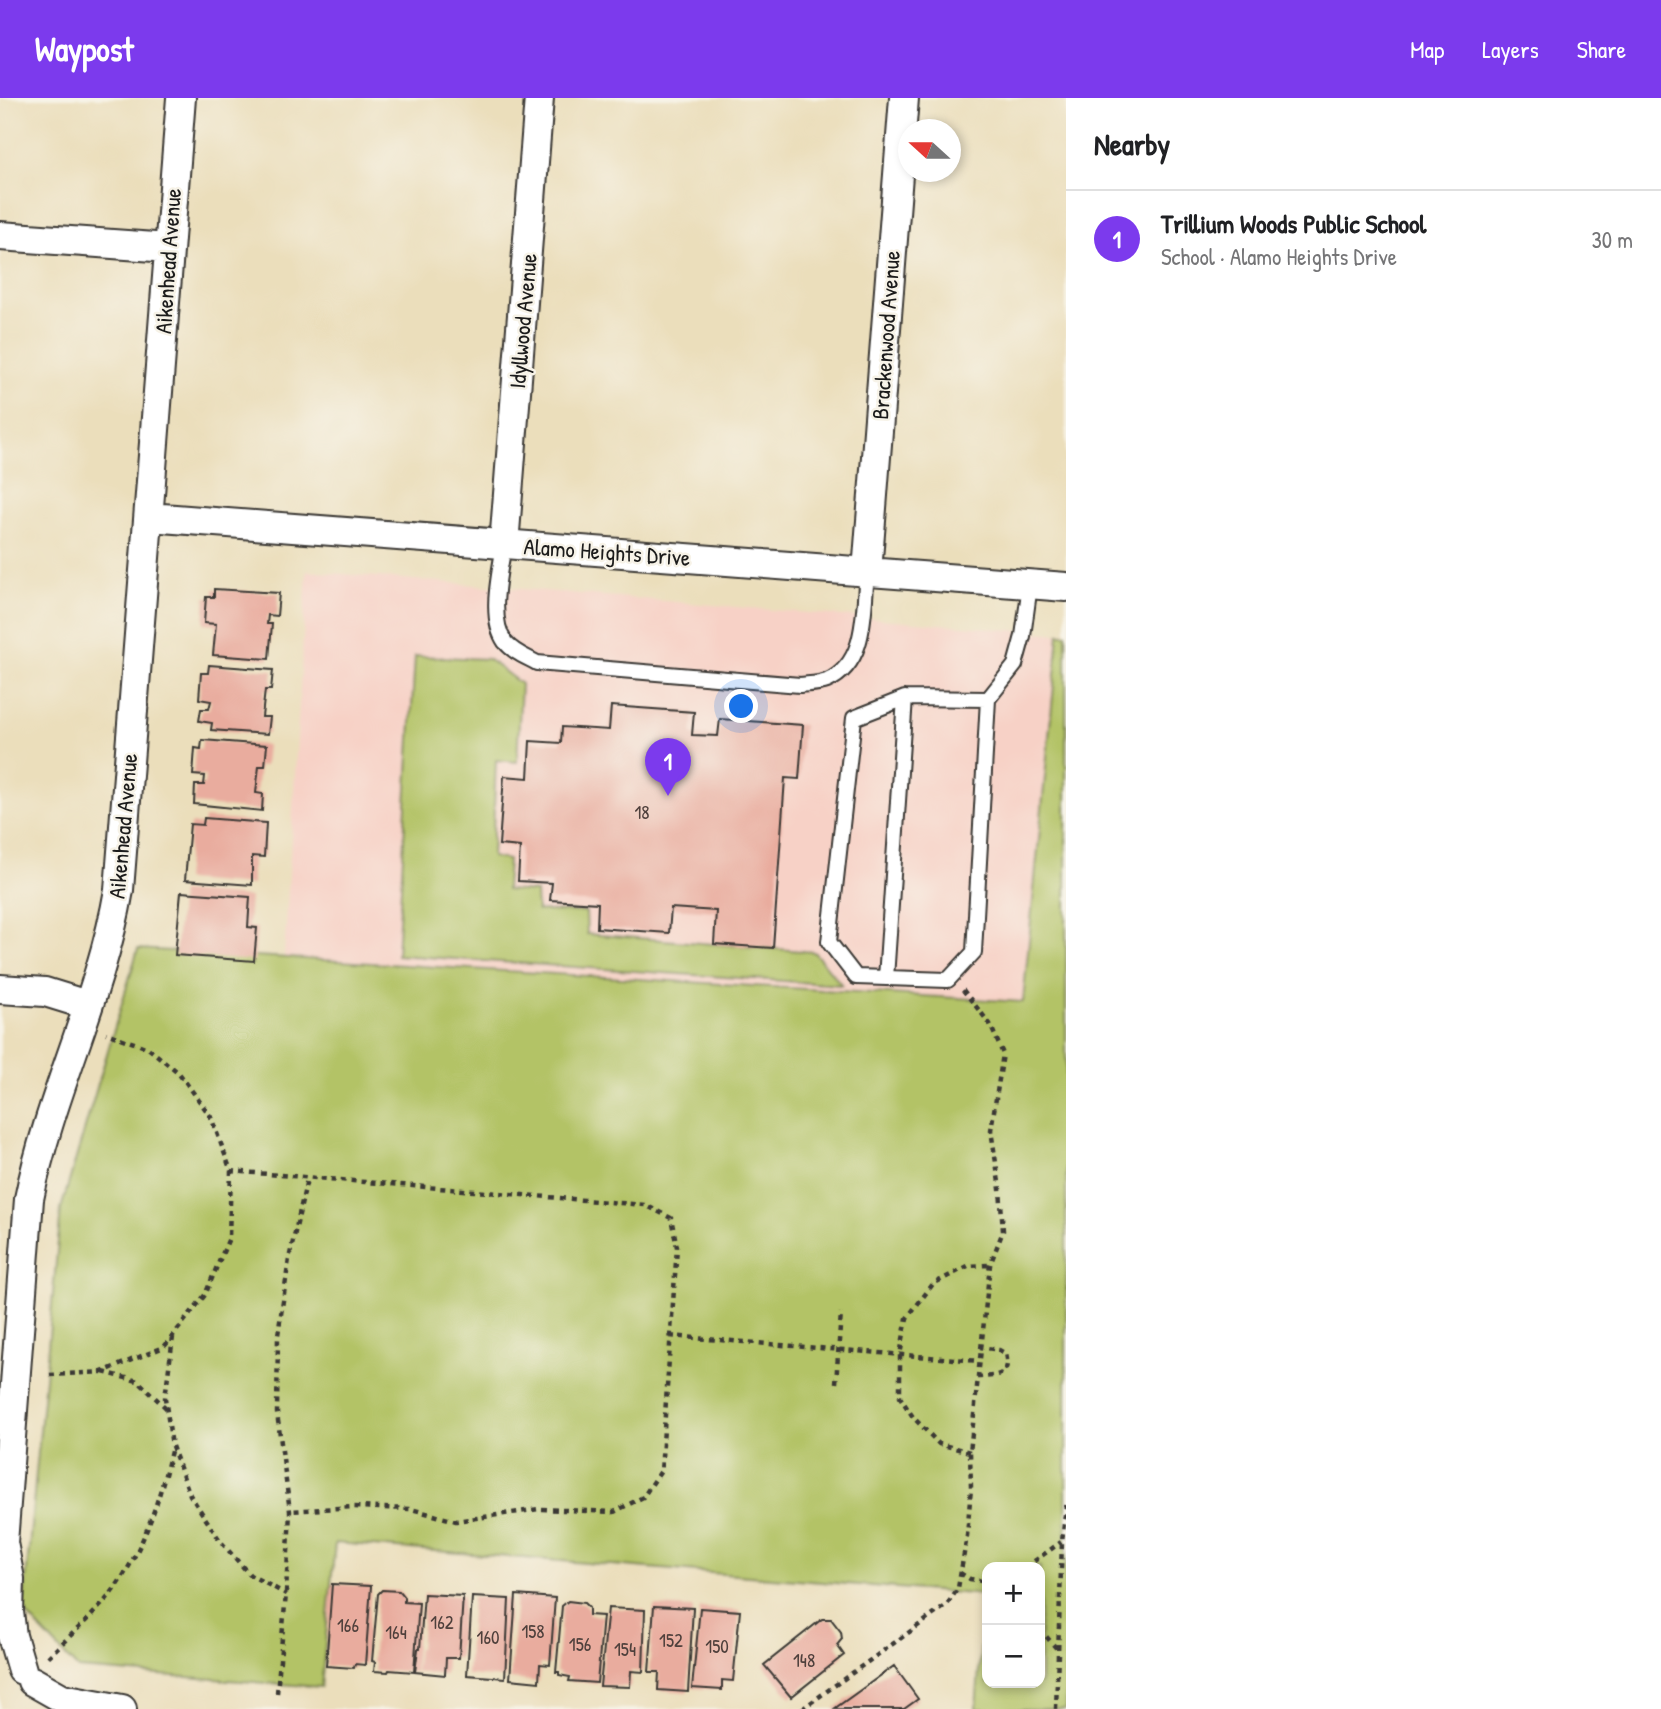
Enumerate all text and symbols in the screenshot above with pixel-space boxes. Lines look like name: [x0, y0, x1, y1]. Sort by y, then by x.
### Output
text: Waypost: [35, 27, 134, 71]
text: Map: [1410, 33, 1444, 65]
text: Layers: [1482, 33, 1539, 65]
text: Share: [1577, 33, 1626, 65]
north arrow: [898, 119, 961, 182]
text: Nearby: [1094, 124, 1170, 164]
street label: Aikenhead Avenue: [147, 187, 188, 335]
text: Trillium Woods Public School: [1161, 206, 1426, 241]
text: 1: [1113, 224, 1121, 255]
text: 30 m: [1591, 224, 1633, 255]
text: School · Alamo Heights Drive: [1161, 241, 1397, 272]
street label: Brackenwood Avenue: [864, 249, 907, 421]
street label: Idyllwood Avenue: [501, 252, 544, 390]
street label: Alamo Heights Drive: [523, 530, 691, 573]
your location: [724, 689, 758, 723]
pin: 1: [645, 738, 691, 796]
street label: Aikenhead Avenue: [101, 752, 144, 900]
house number: 18: [634, 799, 650, 825]
map controls: [982, 1562, 1045, 1688]
button: +: [982, 1562, 1045, 1625]
house number: 162: [430, 1609, 454, 1635]
house number: 166: [337, 1612, 359, 1638]
house number: 158: [521, 1618, 545, 1644]
house number: 164: [385, 1619, 407, 1645]
house number: 160: [477, 1624, 500, 1650]
button: −: [982, 1625, 1045, 1688]
house number: 152: [659, 1627, 683, 1653]
house number: 156: [569, 1631, 591, 1657]
house number: 150: [705, 1633, 729, 1659]
house number: 154: [614, 1636, 636, 1662]
house number: 148: [793, 1647, 815, 1673]

